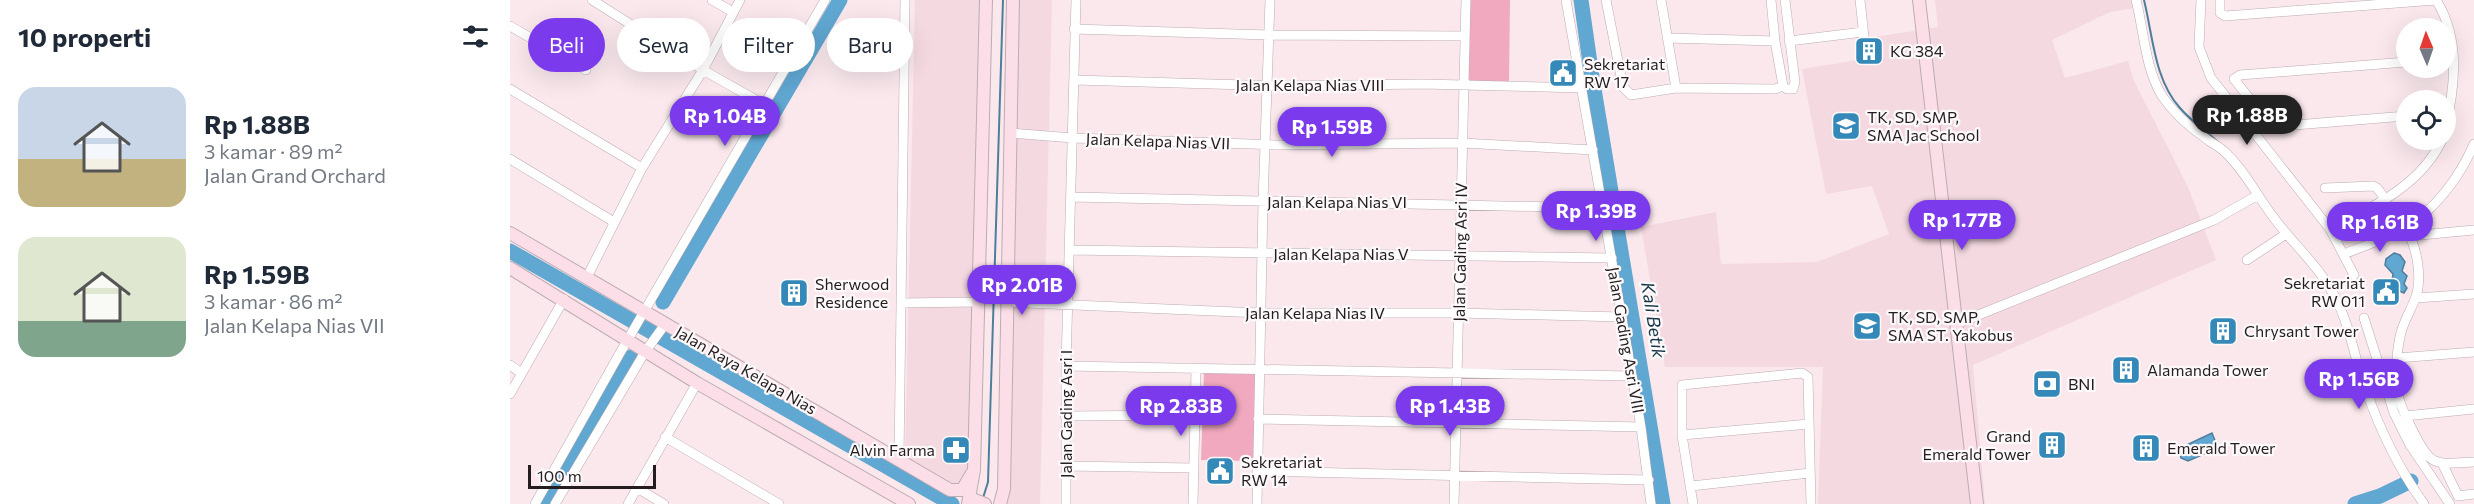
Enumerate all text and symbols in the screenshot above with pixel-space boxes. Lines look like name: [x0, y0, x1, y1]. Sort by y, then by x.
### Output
chip: Beli: [528, 18, 605, 72]
chip: Sewa: [617, 18, 710, 72]
chip: Filter: [722, 18, 815, 72]
chip: Baru: [827, 18, 913, 72]
north arrow: [2396, 18, 2456, 78]
map controls: [2396, 18, 2456, 150]
icon: filters: [459, 20, 492, 53]
text: 10 properti: [18, 21, 151, 52]
building icon: KG 384: [1853, 35, 1885, 67]
place label: KG 384: [1890, 41, 1944, 60]
place label: Sekretariat RW 17: [1584, 54, 1666, 91]
public building icon: Sekretariat RW 17: [1547, 57, 1579, 89]
street label: Jalan Kelapa Nias VIII: [1236, 75, 1384, 94]
button: locate: [2396, 90, 2456, 150]
pin: Rp 1.88B: [2185, 95, 2309, 146]
pin: Rp 1.04B: [663, 96, 787, 147]
text: Rp 1.88B: [2206, 102, 2288, 126]
text: Rp 1.04B: [684, 103, 766, 127]
pin: Rp 1.59B: [1270, 107, 1394, 158]
place label: TK, SD, SMP, SMA Jac School: [1867, 107, 1979, 144]
text: Rp 1.88B: [204, 108, 310, 139]
school or university icon: TK, SD, SMP, SMA Jac School: [1830, 110, 1862, 142]
icon: home: [66, 111, 138, 183]
text: Rp 1.59B: [1291, 114, 1373, 138]
street label: Jalan Kelapa Nias VII: [1086, 128, 1231, 153]
text: 3 kamar · 89 m²: [204, 139, 342, 163]
text: Jalan Grand Orchard: [204, 163, 386, 187]
street label: Jalan Gading Asri IV: [1449, 182, 1470, 322]
pin: Rp 1.39B: [1534, 191, 1658, 242]
street label: Jalan Kelapa Nias VI: [1267, 192, 1407, 211]
text: Rp 1.39B: [1555, 198, 1637, 222]
pin: Rp 1.77B: [1900, 200, 2024, 251]
pin: Rp 1.61B: [2318, 202, 2442, 253]
text: Rp 1.77B: [1923, 207, 2001, 231]
text: Rp 1.61B: [2341, 209, 2419, 233]
street label: Jalan Kelapa Nias V: [1273, 244, 1409, 263]
text: Rp 1.59B: [204, 258, 309, 289]
icon: home: [66, 261, 138, 333]
pin: Rp 2.01B: [960, 265, 1084, 316]
street label: Jalan Gading Asri VIII: [1604, 265, 1649, 415]
text: Rp 2.01B: [981, 272, 1063, 296]
place label: Sekretariat RW 011: [2284, 273, 2365, 310]
place label: Sherwood Residence: [815, 274, 889, 311]
public building icon: Sekretariat RW 011: [2370, 276, 2402, 308]
building icon: Sherwood Residence: [778, 277, 810, 309]
water label: Kali Betik: [1637, 280, 1671, 361]
text: 3 kamar · 86 m²: [204, 289, 342, 313]
street label: Jalan Kelapa Nias IV: [1245, 303, 1385, 322]
place label: TK, SD, SMP, SMA ST. Yakobus: [1888, 307, 2013, 344]
school or university icon: TK, SD, SMP, SMA ST. Yakobus: [1851, 310, 1883, 342]
text: Jalan Kelapa Nias VII: [204, 313, 385, 337]
building icon: Chrysant Tower: [2207, 315, 2239, 347]
street label: Jalan Raya Kelapa Nias: [672, 321, 820, 418]
place label: Chrysant Tower: [2244, 321, 2359, 340]
street label: Jalan Gading Asri I: [1056, 350, 1075, 478]
building icon: Alamanda Tower: [2110, 354, 2142, 386]
pin: Rp 1.56B: [2297, 359, 2421, 410]
place label: Alamanda Tower: [2147, 360, 2269, 379]
text: Rp 1.56B: [2318, 366, 2400, 390]
bank icon: BNI: [2031, 368, 2063, 400]
place label: BNI: [2068, 374, 2095, 393]
pin: Rp 2.83B: [1119, 386, 1243, 437]
pin: Rp 1.43B: [1388, 386, 1512, 437]
text: Rp 2.83B: [1139, 393, 1223, 417]
text: Rp 1.43B: [1410, 393, 1490, 417]
place label: Grand Emerald Tower: [1922, 426, 2032, 463]
building icon: Grand Emerald Tower: [2036, 429, 2068, 461]
building icon: Emerald Tower: [2130, 432, 2162, 464]
pharmacy icon: Alvin Farma: [940, 434, 972, 466]
place label: Emerald Tower: [2167, 438, 2276, 457]
place label: Alvin Farma: [849, 440, 935, 459]
place label: Sekretariat RW 14: [1241, 452, 1323, 489]
public building icon: Sekretariat RW 14: [1204, 455, 1236, 487]
scale bar: [528, 462, 656, 490]
text: 100 m: [537, 466, 582, 485]

